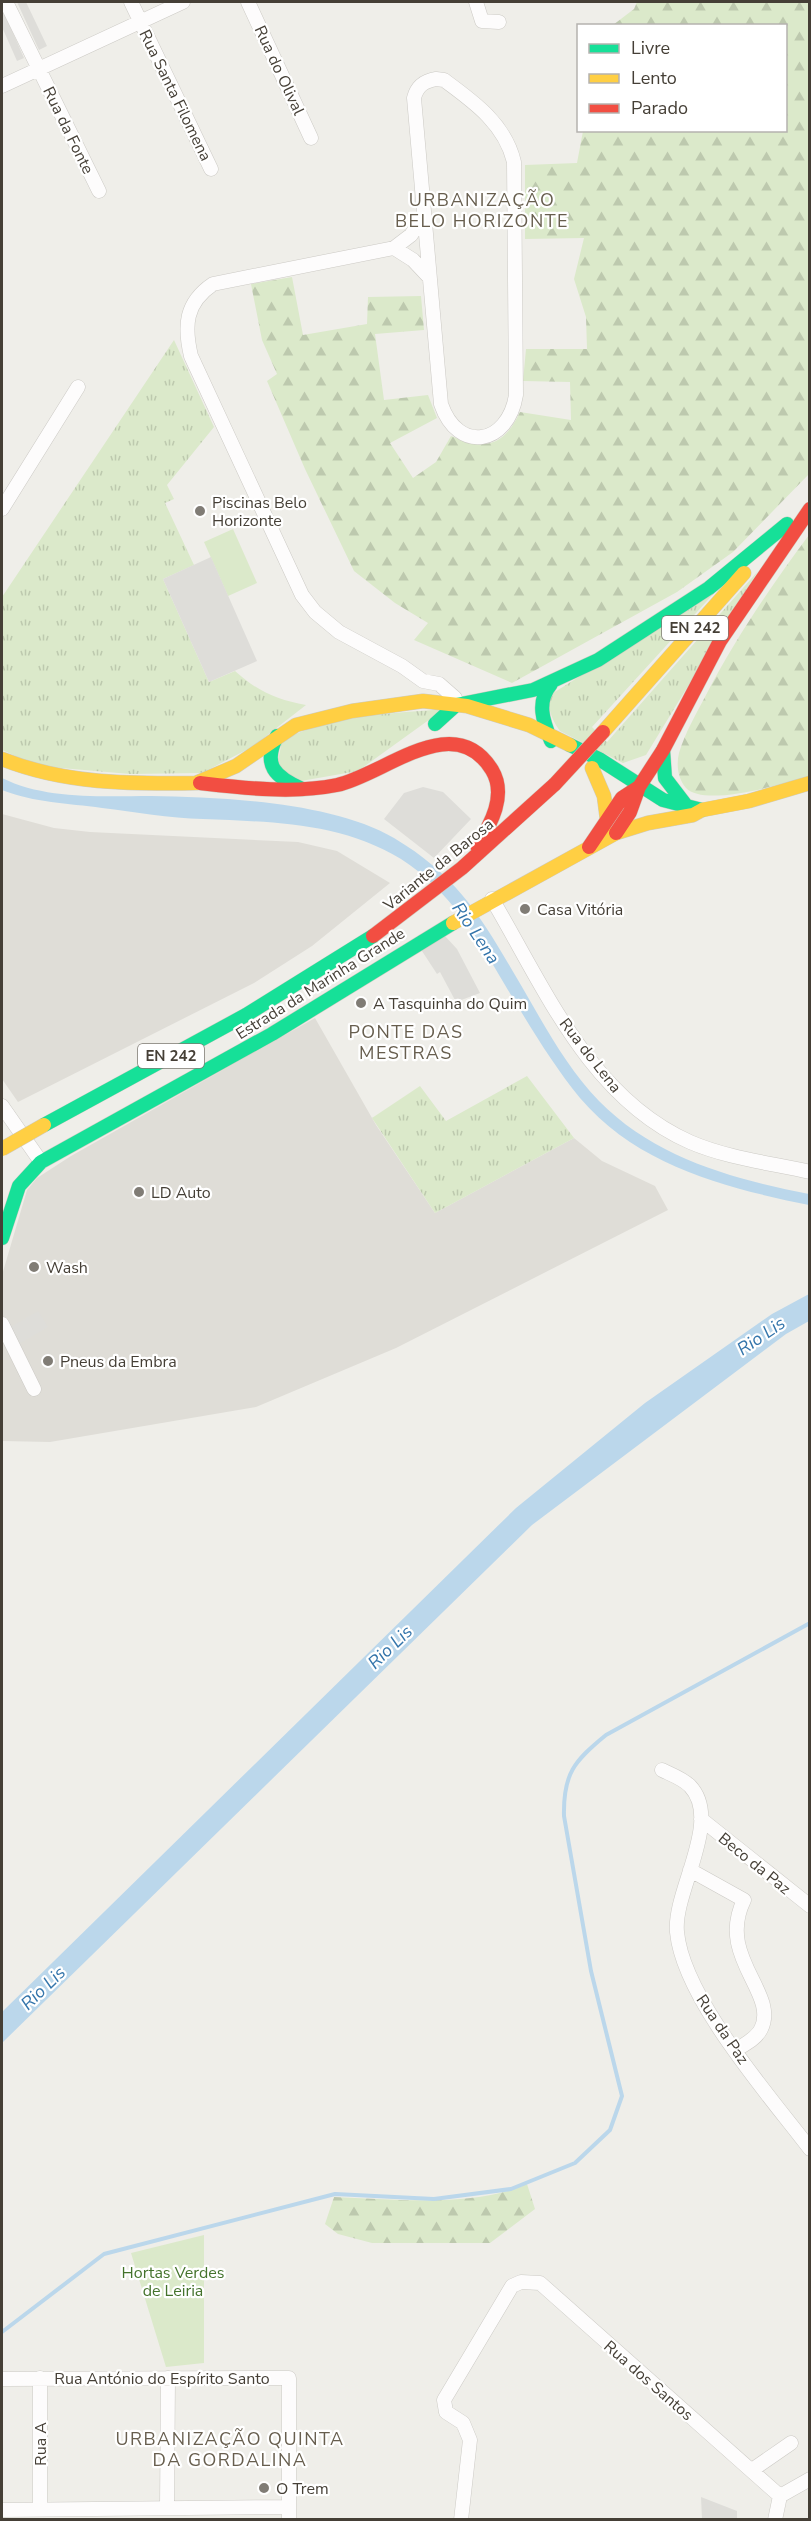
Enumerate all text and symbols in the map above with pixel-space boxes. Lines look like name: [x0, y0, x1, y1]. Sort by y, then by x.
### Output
street label: Rua do Olival: [249, 22, 310, 119]
legend: [577, 24, 787, 132]
street label: Rua Santa Filomena: [134, 26, 216, 165]
text: Livre: [631, 36, 670, 60]
text: Lento: [631, 66, 677, 90]
street label: Rua da Fonte: [37, 83, 99, 178]
text: Parado: [631, 96, 688, 120]
district label: URBANIZAÇÃO BELO HORIZONTE: [395, 188, 569, 233]
place label: Piscinas Belo Horizonte: [212, 492, 307, 532]
marker: Piscinas Belo Horizonte: [193, 504, 207, 518]
road number: EN 242: [662, 616, 728, 640]
street label: Variante da Barosa: [378, 814, 498, 917]
water label: Rio Lena: [447, 897, 505, 969]
place label: Casa Vitória: [537, 899, 623, 921]
marker: Casa Vitória: [518, 902, 532, 916]
street label: Estrada da Marinha Grande: [232, 923, 409, 1045]
place label: A Tasquinha do Quim: [373, 993, 527, 1015]
marker: A Tasquinha do Quim: [354, 996, 368, 1010]
street label: Rua do Lena: [554, 1014, 626, 1098]
district label: PONTE DAS MESTRAS: [348, 1020, 464, 1065]
road number: EN 242: [138, 1044, 204, 1068]
place label: LD Auto: [151, 1182, 211, 1204]
marker: LD Auto: [132, 1185, 146, 1199]
place label: Wash: [46, 1257, 88, 1279]
marker: Wash: [27, 1260, 41, 1274]
water label: Rio Lis: [732, 1311, 790, 1361]
place label: Pneus da Embra: [60, 1351, 177, 1373]
marker: Pneus da Embra: [41, 1354, 55, 1368]
water label: Rio Lis: [362, 1620, 418, 1674]
street label: Beco da Paz: [714, 1828, 795, 1900]
water label: Rio Lis: [15, 1961, 71, 2015]
street label: Rua da Paz: [691, 1990, 754, 2069]
park label: Hortas Verdes de Leiria: [122, 2262, 224, 2302]
street label: Rua dos Santos: [599, 2336, 698, 2426]
street label: Rua António do Espírito Santo: [54, 2368, 270, 2390]
street label: Rua A: [30, 2422, 52, 2466]
district label: URBANIZAÇÃO QUINTA DA GORDALINA: [115, 2427, 345, 2472]
place label: O Trem: [276, 2478, 329, 2500]
marker: O Trem: [257, 2481, 271, 2495]

